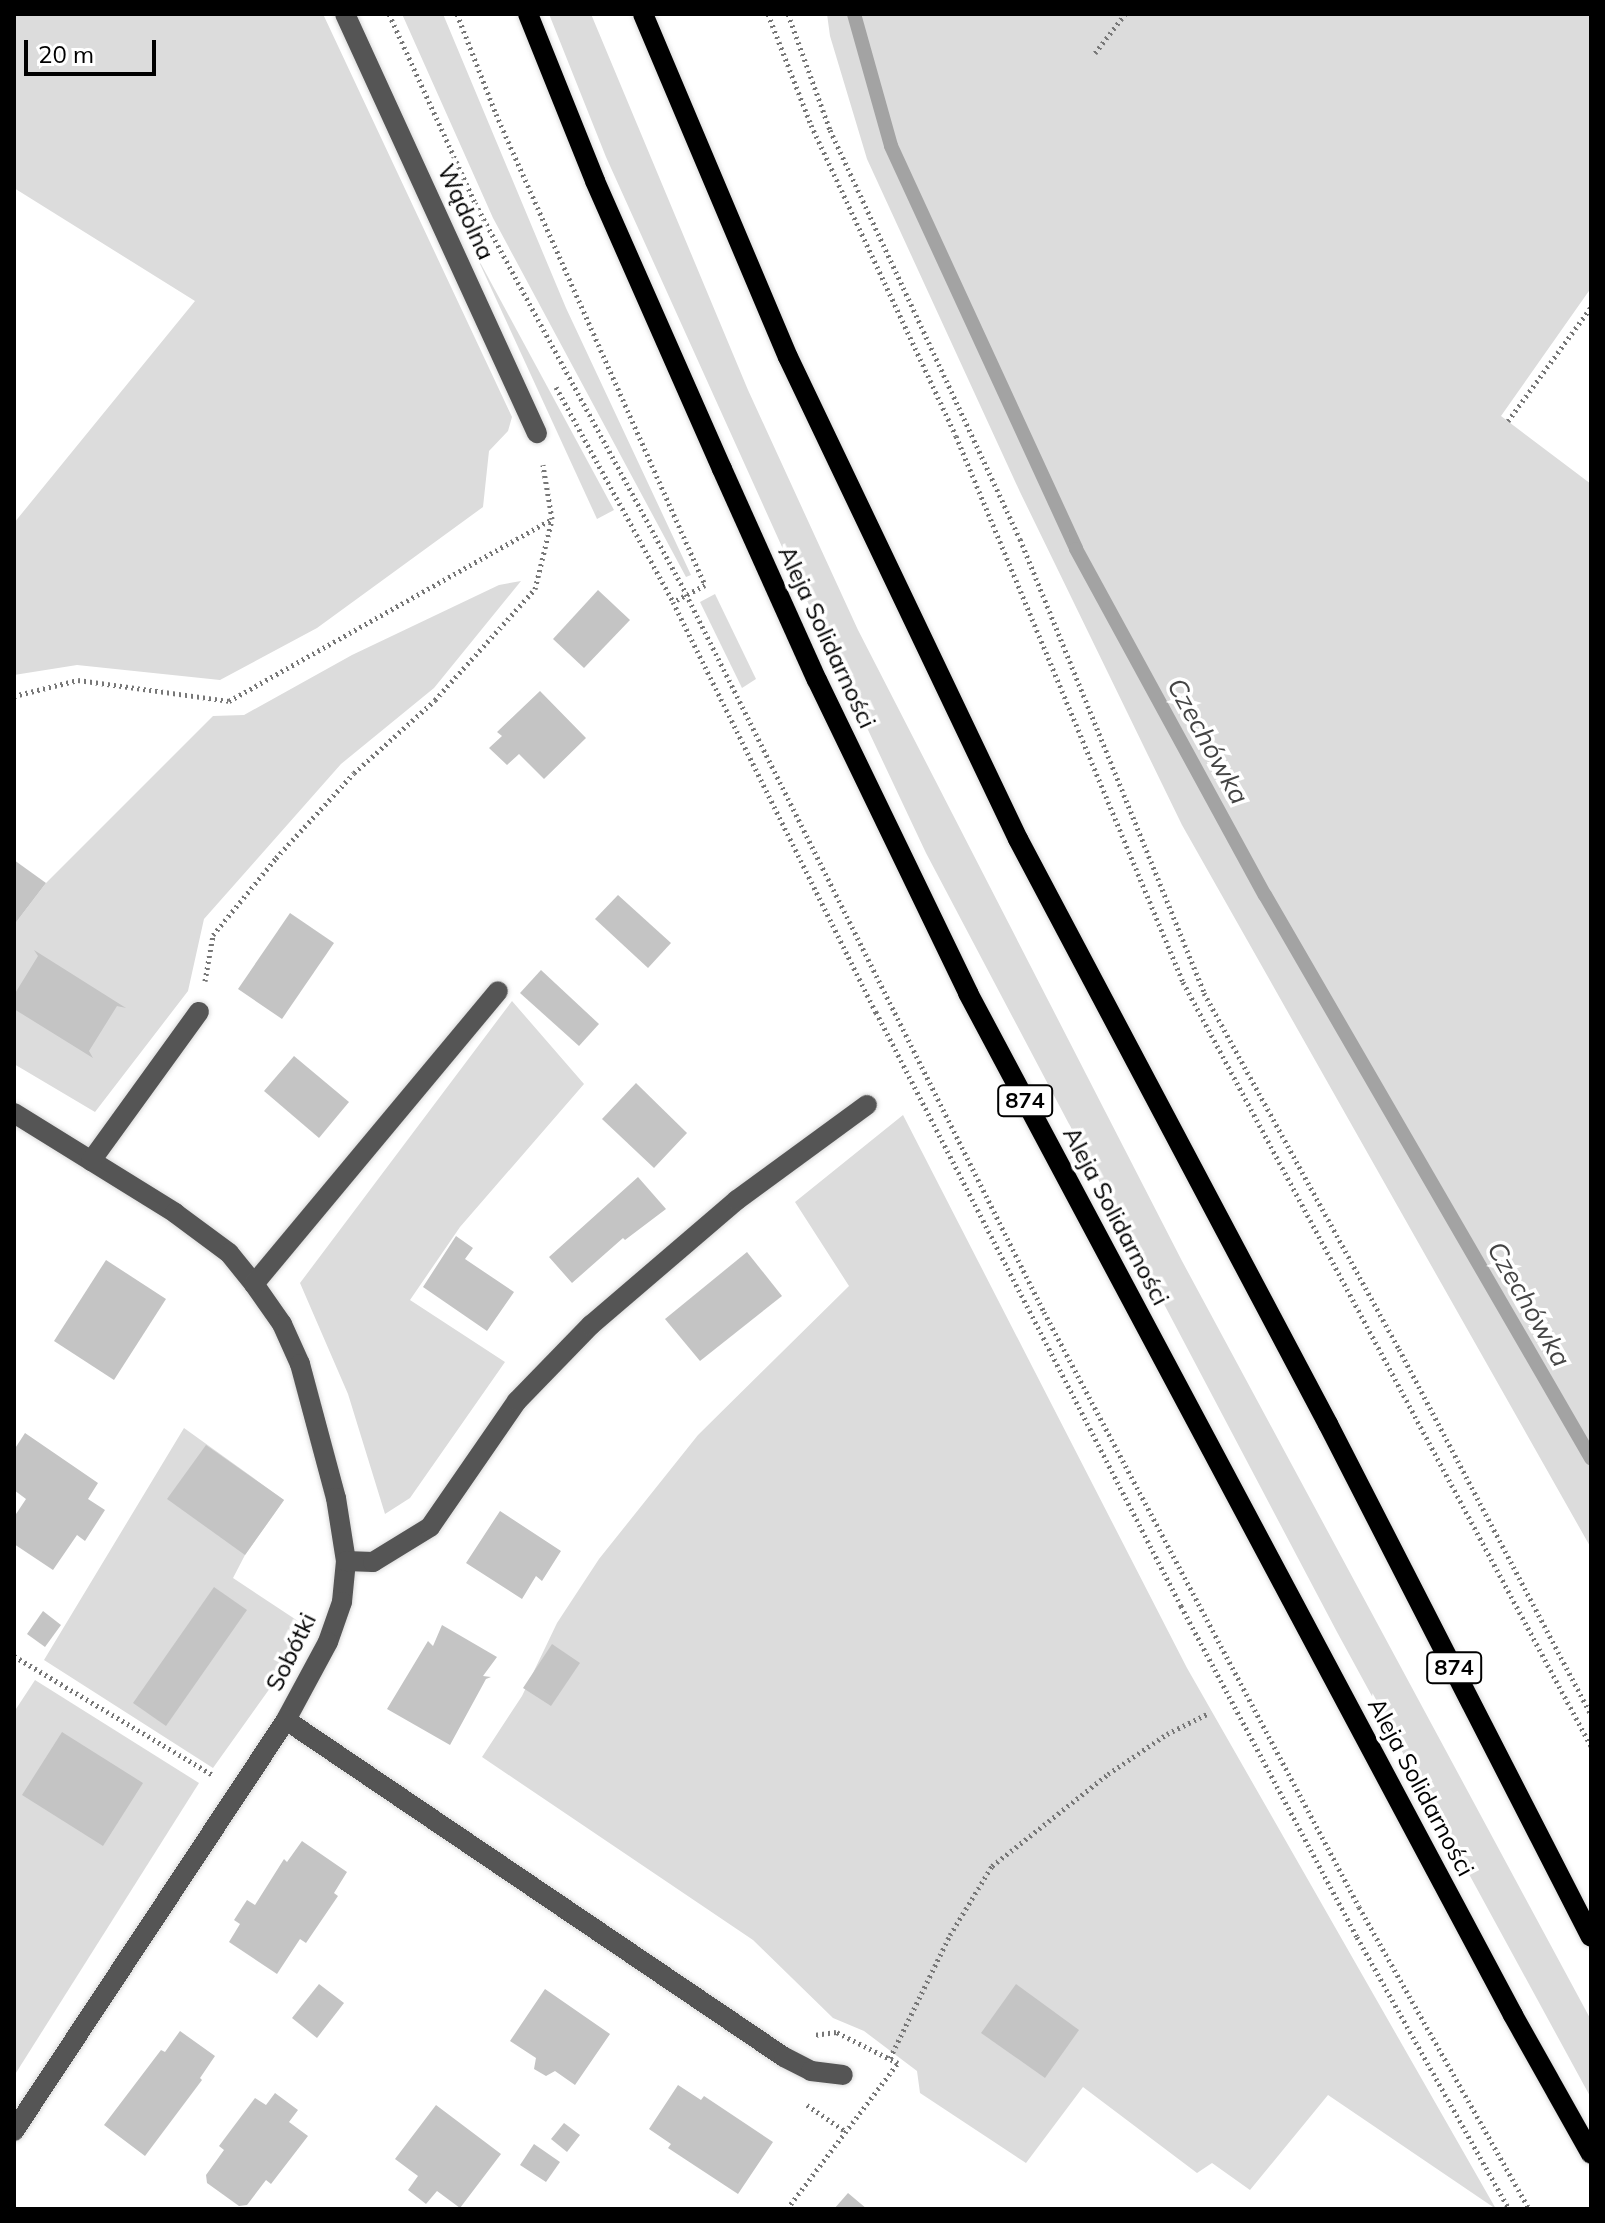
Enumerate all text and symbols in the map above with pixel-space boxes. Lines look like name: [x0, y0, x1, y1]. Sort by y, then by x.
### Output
scale bar: [28, 24, 160, 74]
text: 20 m: [38, 39, 94, 69]
street label: Wądolna: [431, 160, 501, 264]
street label: Aleja Solidarności: [772, 541, 882, 733]
water label: Czechówka: [1161, 673, 1255, 809]
road number: 874: [997, 1083, 1053, 1119]
street label: Aleja Solidarności: [1057, 1122, 1175, 1310]
water label: Czechówka: [1481, 1236, 1577, 1372]
street label: Sobótki: [260, 1608, 322, 1696]
road number: 874: [1426, 1650, 1482, 1686]
street label: Aleja Solidarności: [1362, 1693, 1480, 1881]

